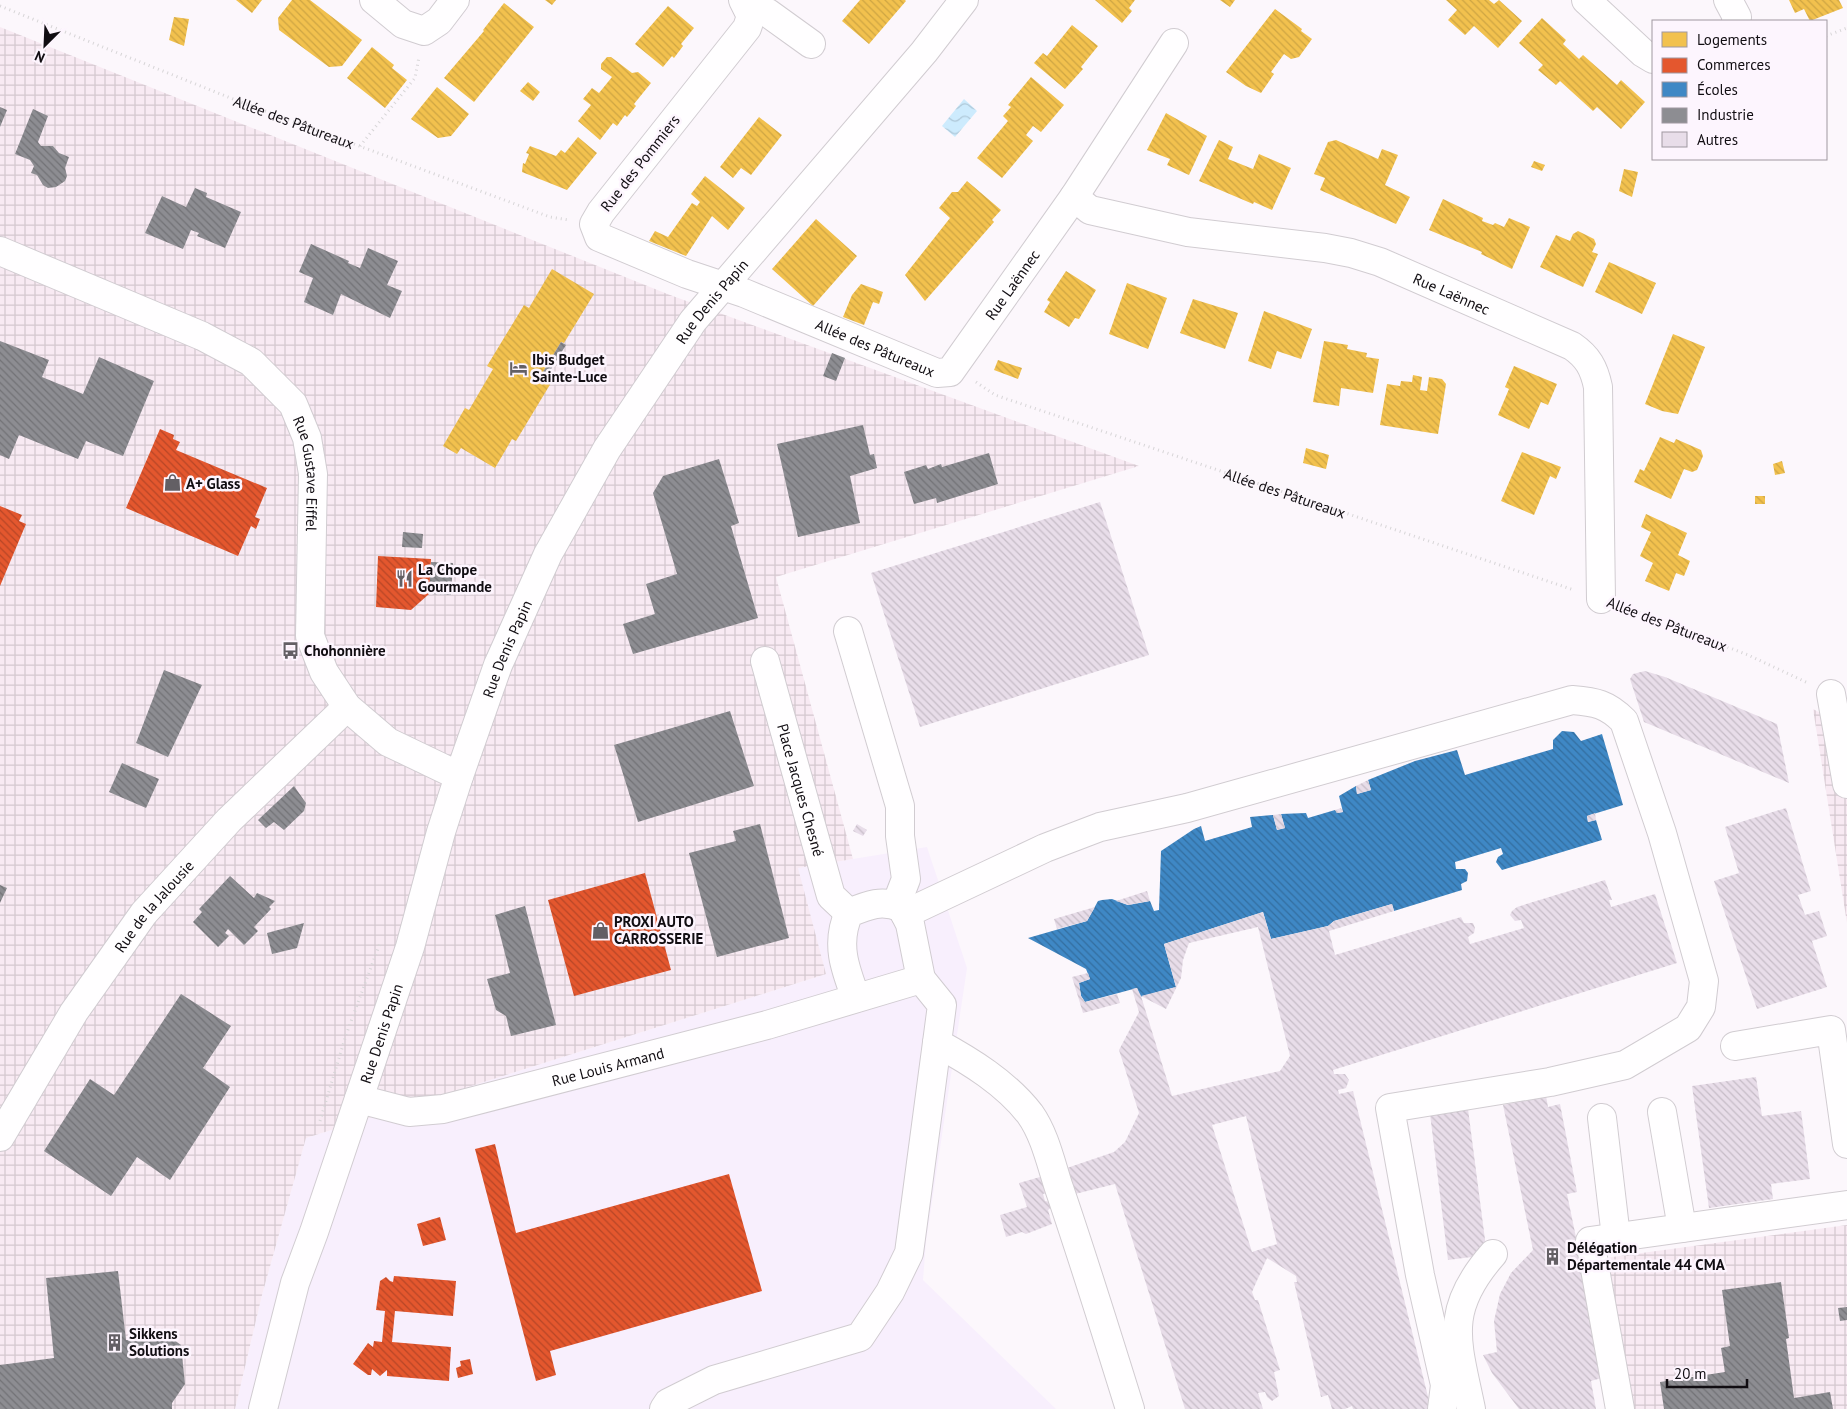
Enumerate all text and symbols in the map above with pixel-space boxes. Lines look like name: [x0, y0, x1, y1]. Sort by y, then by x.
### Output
north arrow: [20, 20, 70, 70]
legend: [1652, 20, 1827, 160]
text: Logements: [1697, 30, 1767, 49]
text: N: [32, 47, 48, 67]
text: Commerces: [1697, 55, 1771, 74]
text: Écoles: [1697, 80, 1738, 99]
street label: Allée des Pâtureaux: [231, 91, 357, 153]
text: Industrie: [1697, 105, 1754, 124]
street label: Rue des Pommiers: [596, 111, 684, 215]
text: Autres: [1697, 130, 1738, 149]
street label: Rue Laënnec: [981, 245, 1044, 323]
street label: Rue Denis Papin: [671, 255, 752, 347]
street label: Rue Laënnec: [1410, 268, 1493, 319]
street label: Allée des Pâtureaux: [813, 314, 938, 381]
place label: Ibis Budget Sainte-Luce: [532, 350, 608, 386]
hotel icon: Ibis Budget Sainte-Luce: [508, 358, 528, 378]
street label: Rue Gustave Eiffel: [289, 413, 323, 532]
street label: Allée des Pâtureaux: [1222, 463, 1349, 522]
shop icon: A+ Glass: [162, 473, 182, 493]
place label: A+ Glass: [186, 474, 240, 493]
place label: La Chope Gourmande: [418, 560, 492, 596]
restaurant icon: La Chope Gourmande: [394, 568, 414, 588]
street label: Allée des Pâtureaux: [1604, 592, 1730, 656]
street label: Rue Denis Papin: [478, 597, 536, 700]
bus stop icon: Chohonnière: [280, 640, 300, 660]
place label: Chohonnière: [304, 641, 386, 660]
street label: Place Jacques Chesné: [774, 721, 829, 859]
street label: Rue de la Jalousie: [110, 856, 197, 956]
place label: PROXI AUTO CARROSSERIE: [614, 912, 703, 948]
shop icon: PROXI AUTO CARROSSERIE: [590, 920, 610, 940]
street label: Rue Denis Papin: [355, 981, 407, 1086]
street label: Rue Louis Armand: [550, 1043, 666, 1090]
place label: Délégation Départementale 44 CMA: [1567, 1238, 1726, 1274]
building icon: Délégation Départementale 44 CMA: [1543, 1246, 1563, 1266]
place label: Sikkens Solutions: [129, 1324, 189, 1360]
building icon: Sikkens Solutions: [105, 1332, 125, 1352]
scale bar: [1667, 1356, 1747, 1388]
text: 20 m: [1674, 1364, 1707, 1383]

